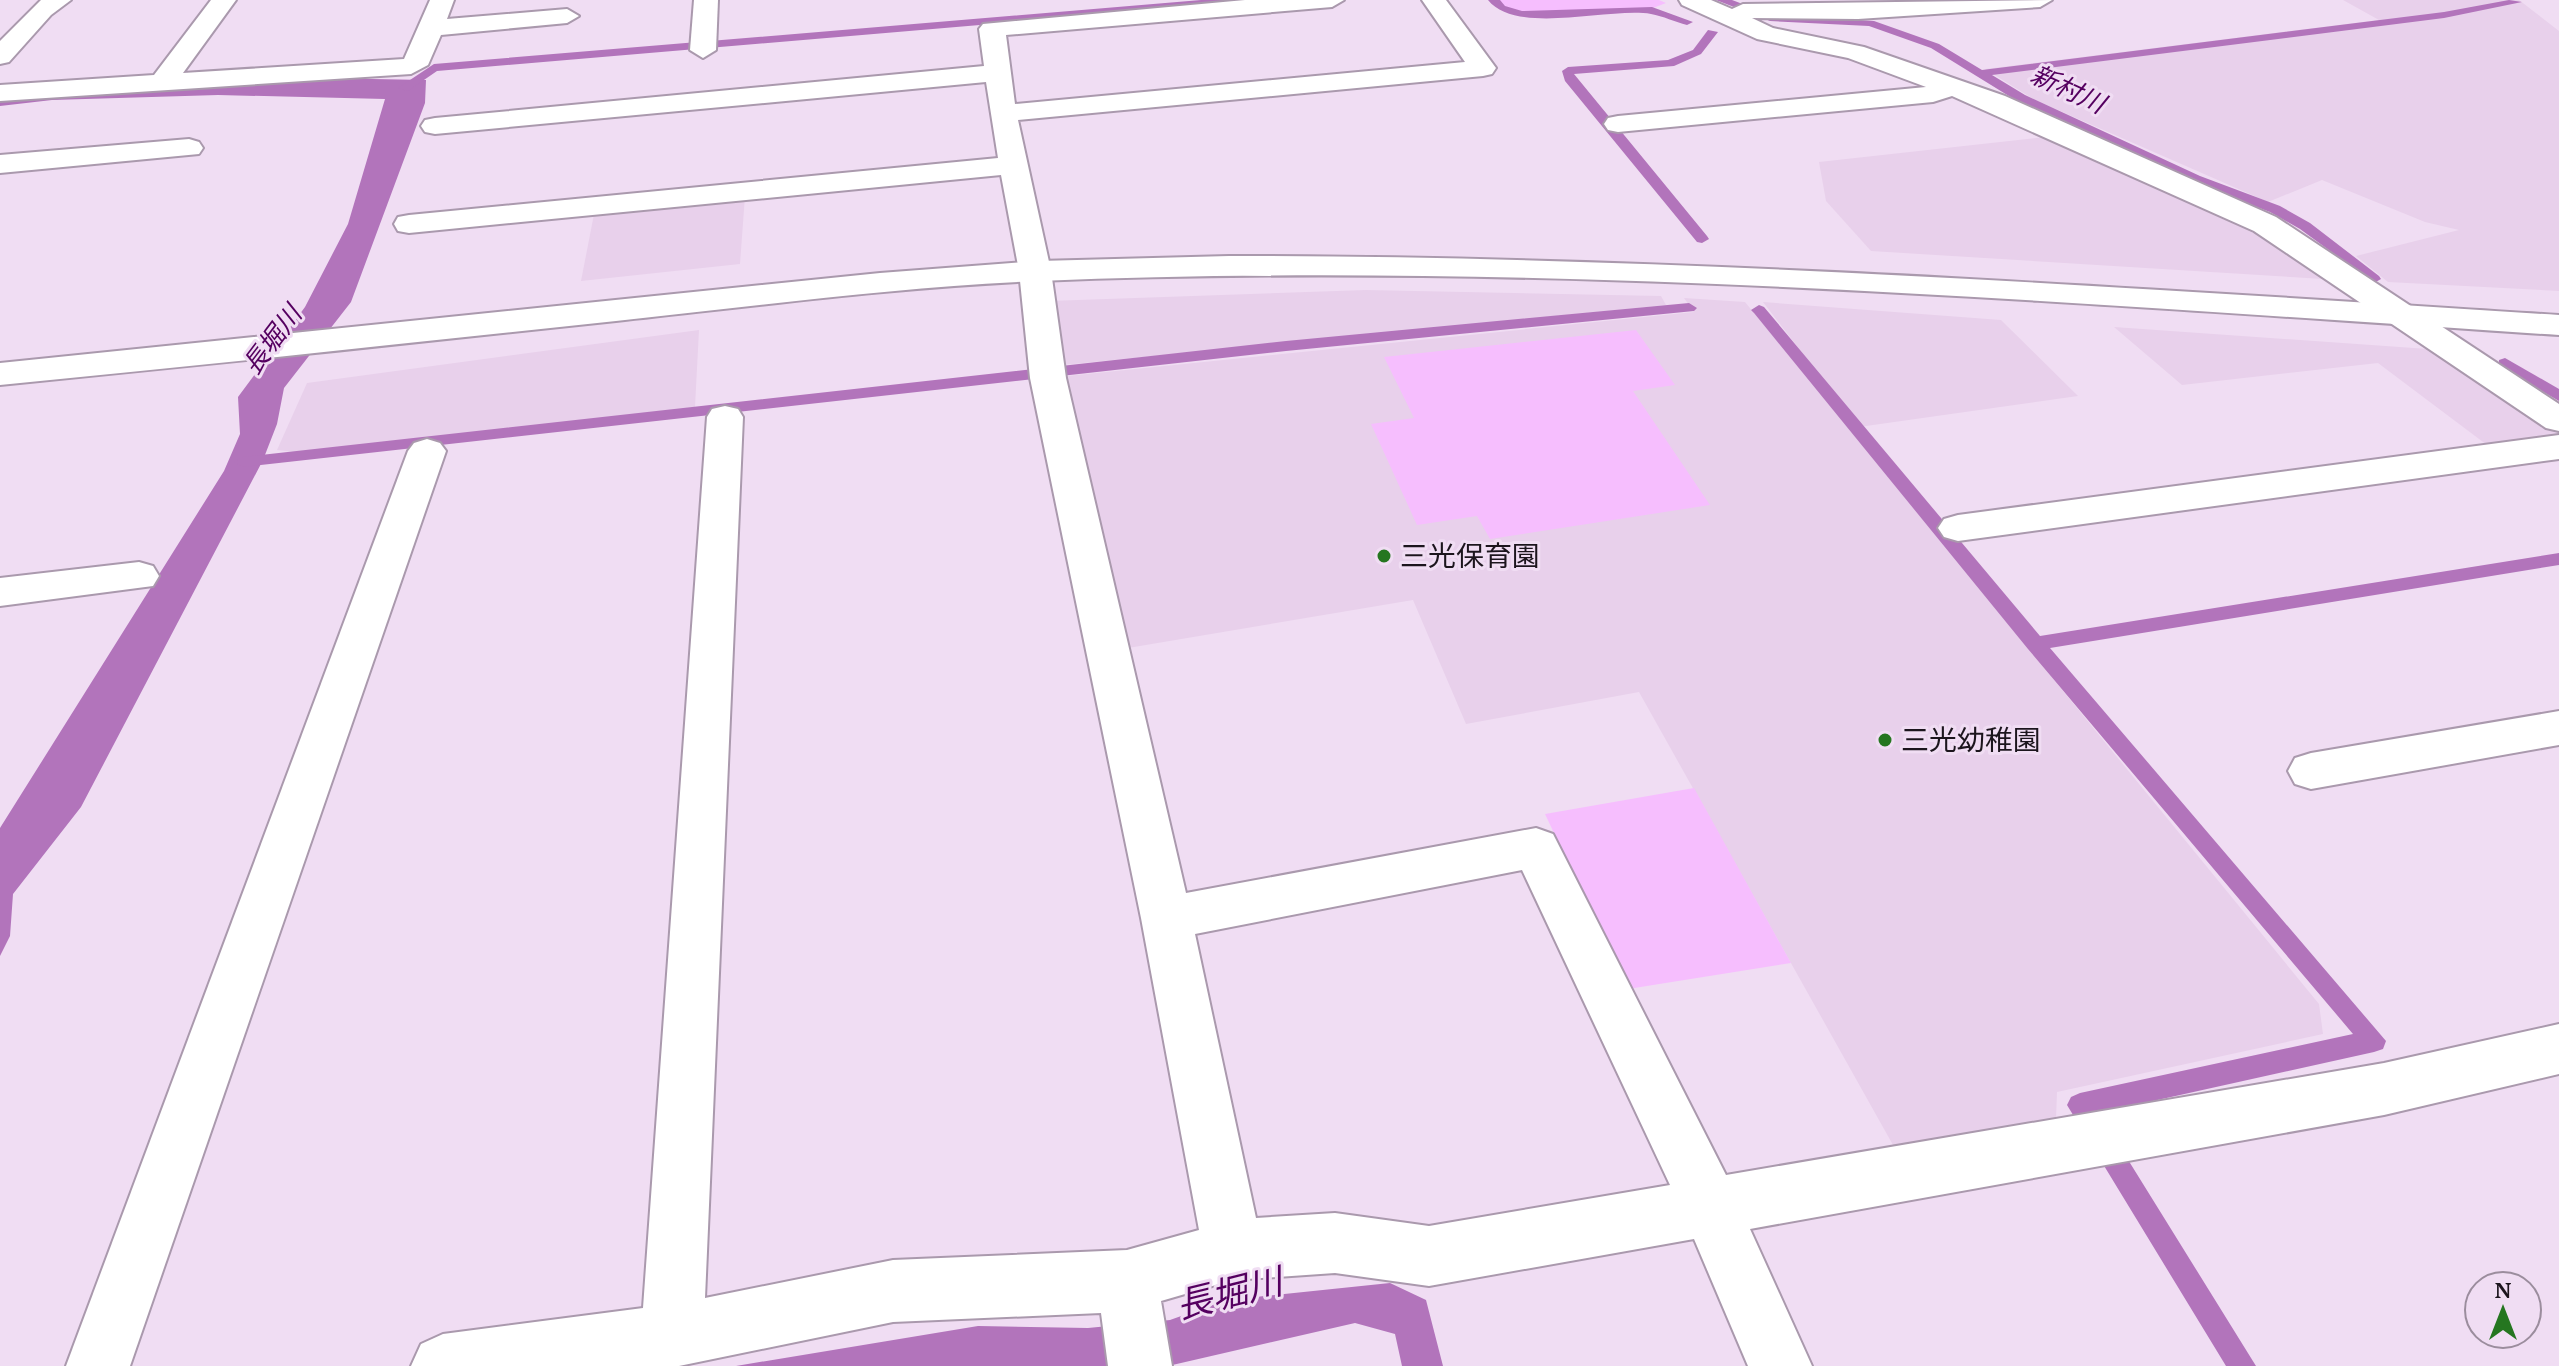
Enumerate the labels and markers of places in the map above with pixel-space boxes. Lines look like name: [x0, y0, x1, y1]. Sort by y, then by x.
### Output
place label: 三光保育園: [1400, 537, 1540, 574]
marker: 三光保育園: [1375, 547, 1393, 565]
place label: 三光幼稚園: [1901, 721, 2041, 758]
marker: 三光幼稚園: [1876, 731, 1894, 749]

